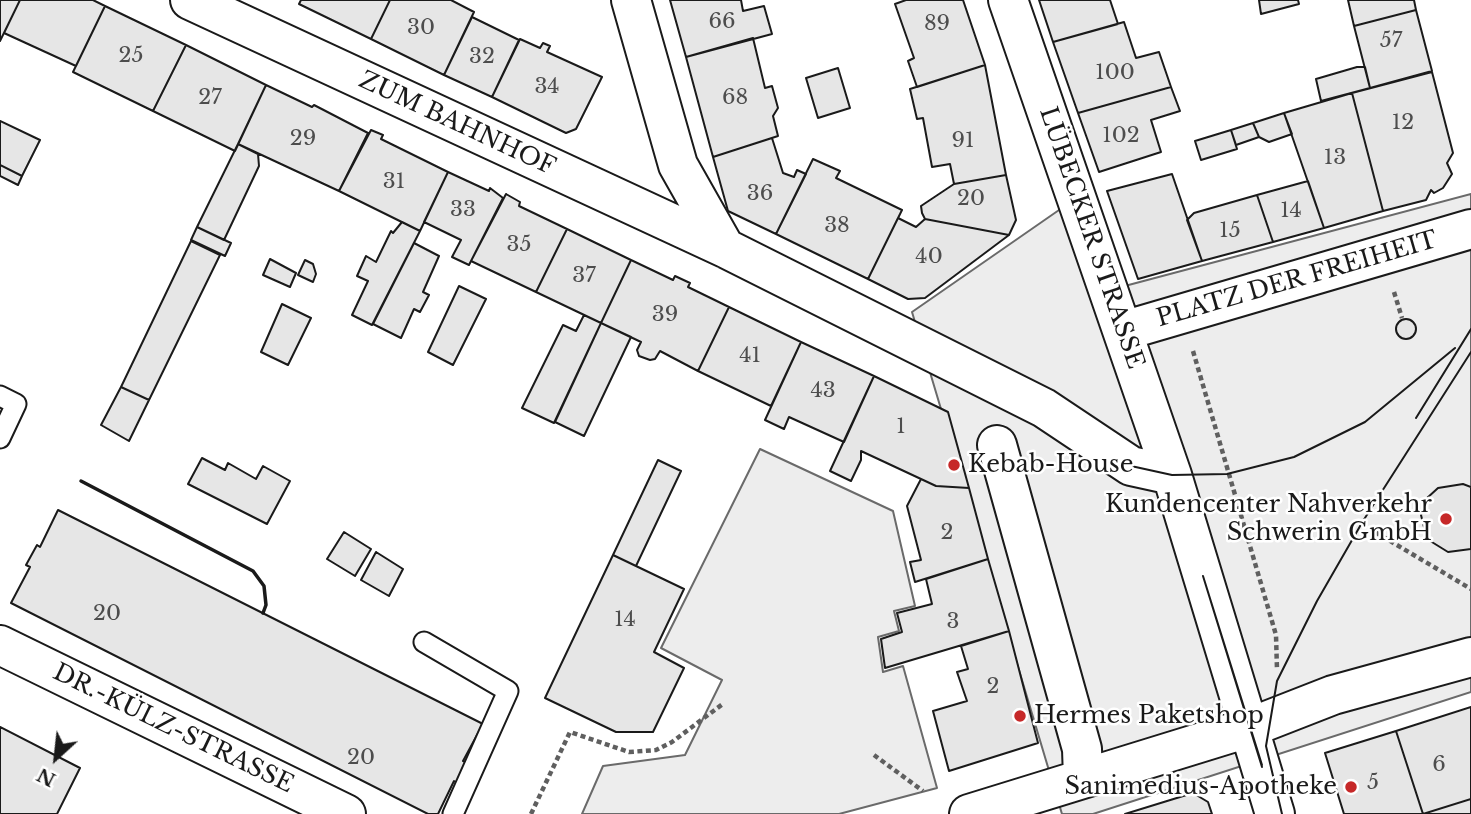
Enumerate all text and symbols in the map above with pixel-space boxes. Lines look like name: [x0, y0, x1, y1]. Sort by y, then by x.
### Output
house number: 66: [708, 9, 736, 35]
house number: 89: [924, 11, 950, 37]
house number: 30: [407, 15, 435, 41]
house number: 57: [1380, 28, 1402, 54]
house number: 25: [119, 43, 143, 69]
house number: 32: [469, 44, 495, 70]
house number: 100: [1095, 60, 1135, 86]
street label: ZUM BAHNHOF: [354, 66, 560, 182]
house number: 34: [534, 74, 560, 100]
house number: 27: [198, 85, 222, 111]
house number: 68: [722, 85, 748, 111]
street label: LÜBECKER STRASSE: [1033, 103, 1149, 373]
house number: 12: [1392, 110, 1414, 136]
house number: 102: [1102, 123, 1140, 149]
house number: 29: [290, 126, 316, 152]
house number: 91: [952, 128, 974, 154]
house number: 13: [1324, 145, 1346, 171]
house number: 31: [383, 169, 405, 195]
house number: 36: [747, 181, 773, 207]
house number: 20: [957, 186, 985, 212]
house number: 33: [450, 197, 476, 223]
house number: 14: [1280, 198, 1302, 224]
house number: 38: [824, 213, 850, 239]
house number: 15: [1219, 218, 1241, 244]
street label: PLATZ DER FREIHEIT: [1153, 226, 1441, 334]
house number: 35: [507, 232, 531, 258]
house number: 40: [915, 244, 943, 270]
house number: 37: [572, 263, 596, 289]
house number: 39: [652, 302, 678, 328]
house number: 41: [739, 343, 761, 369]
house number: 43: [810, 378, 836, 404]
house number: 1: [896, 414, 906, 440]
place label: Kebab-House: [968, 451, 1133, 479]
marker: Kebab-House: [946, 457, 962, 473]
place label: Kundencenter Nahverkehr Schwerin GmbH: [1105, 491, 1432, 547]
marker: Kundencenter Nahverkehr Schwerin GmbH: [1438, 511, 1454, 527]
house number: 2: [941, 520, 953, 546]
house number: 20: [93, 601, 121, 627]
house number: 14: [614, 607, 636, 633]
house number: 3: [947, 609, 959, 635]
street label: DR.-KÜLZ-STRASSE: [48, 658, 298, 800]
house number: 2: [987, 674, 999, 700]
place label: Hermes Paketshop: [1034, 702, 1264, 730]
marker: Hermes Paketshop: [1012, 708, 1028, 724]
north arrow: [21, 723, 91, 793]
house number: 20: [347, 745, 375, 771]
house number: 6: [1432, 752, 1446, 778]
text: N: [33, 763, 59, 791]
house number: 5: [1367, 770, 1379, 796]
place label: Sanimedius-Apotheke: [1064, 773, 1337, 801]
marker: Sanimedius-Apotheke: [1343, 779, 1359, 795]

